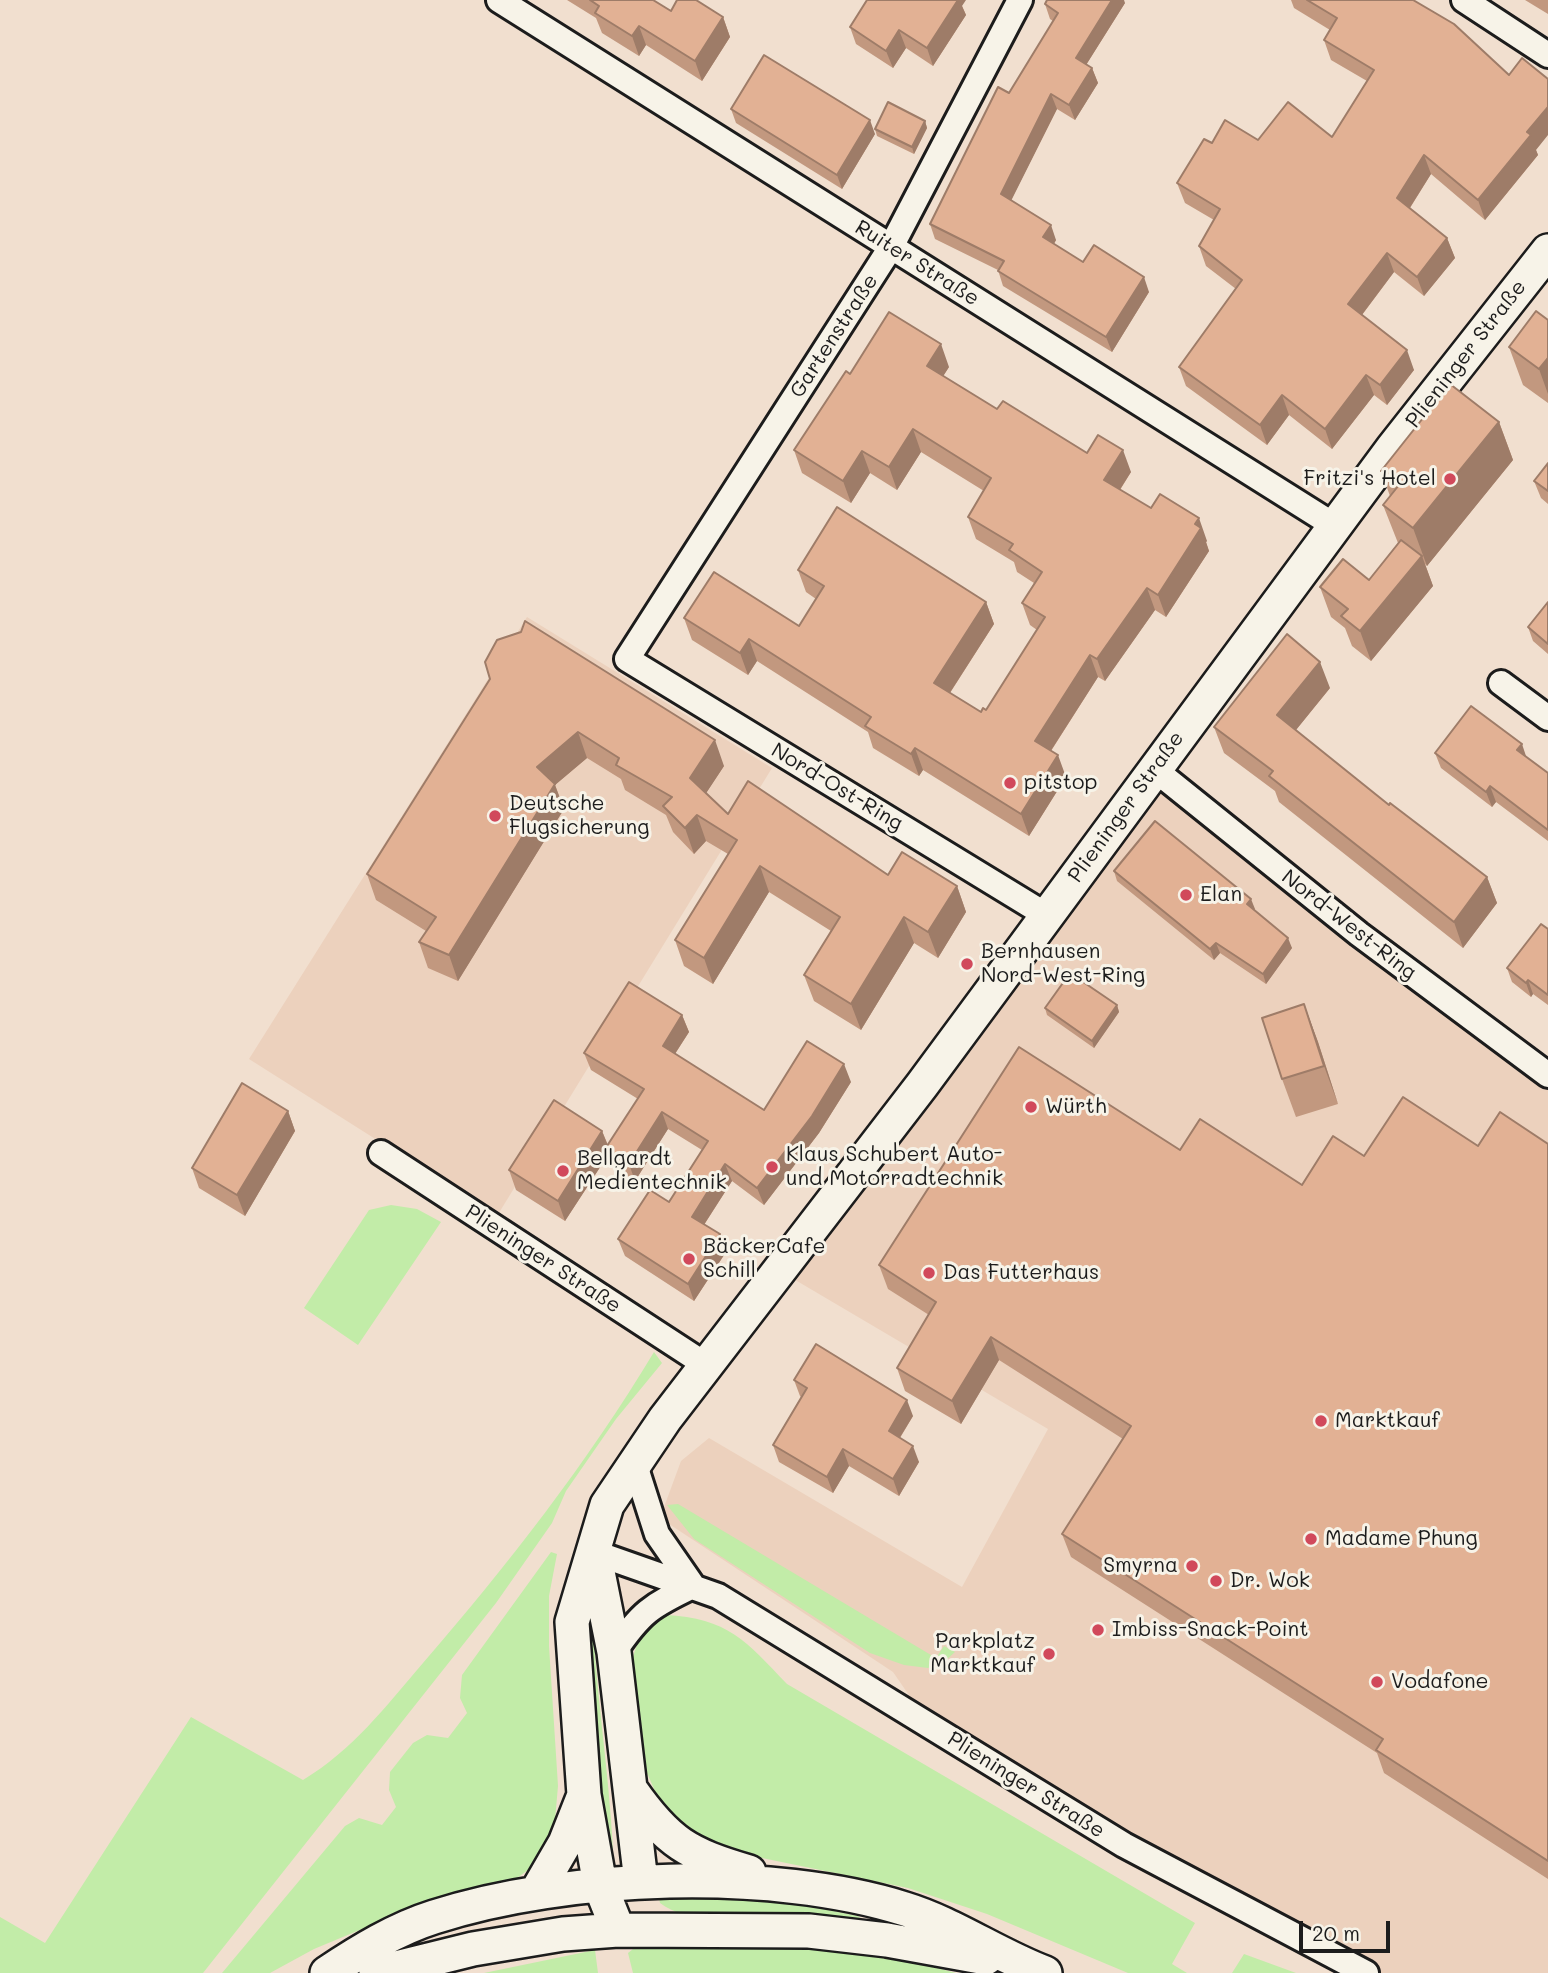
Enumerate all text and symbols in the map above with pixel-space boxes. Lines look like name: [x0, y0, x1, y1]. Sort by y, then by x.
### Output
street label: Ruiter Straße: [850, 215, 984, 311]
street label: Gartenstraße: [785, 269, 883, 403]
street label: Plieninger Straße: [1400, 275, 1532, 433]
place label: Fritzi's Hotel: [1303, 466, 1436, 492]
marker: Fritzi's Hotel: [1442, 471, 1458, 487]
street label: Plieninger Straße: [1063, 727, 1189, 887]
street label: Nord-Ost-Ring: [767, 738, 907, 836]
place label: pitstop: [1024, 770, 1097, 796]
marker: pitstop: [1002, 775, 1018, 791]
place label: Deutsche Flugsicherung: [509, 791, 649, 841]
marker: Deutsche Flugsicherung: [487, 808, 503, 824]
street label: Nord-West-Ring: [1277, 865, 1421, 985]
place label: Elan: [1200, 882, 1242, 908]
marker: Elan: [1178, 887, 1194, 903]
place label: Bernhausen Nord-West-Ring: [981, 939, 1145, 989]
marker: Bernhausen Nord-West-Ring: [959, 956, 975, 972]
place label: Würth: [1045, 1094, 1107, 1120]
marker: Würth: [1023, 1099, 1039, 1115]
place label: Klaus Schubert Auto- und Motorradtechnik: [786, 1142, 1003, 1192]
place label: Bellgardt Medientechnik: [577, 1146, 727, 1196]
marker: Klaus Schubert Auto- und Motorradtechnik: [764, 1159, 780, 1175]
marker: Bellgardt Medientechnik: [555, 1163, 571, 1179]
street label: Plieninger Straße: [460, 1199, 626, 1319]
place label: BäckerCafe Schill: [703, 1234, 825, 1284]
marker: BäckerCafe Schill: [681, 1251, 697, 1267]
place label: Das Futterhaus: [943, 1260, 1099, 1286]
marker: Das Futterhaus: [921, 1265, 937, 1281]
place label: Marktkauf: [1335, 1408, 1440, 1434]
marker: Marktkauf: [1313, 1413, 1329, 1429]
place label: Madame Phung: [1325, 1526, 1478, 1552]
marker: Madame Phung: [1303, 1531, 1319, 1547]
place label: Smyrna: [1103, 1553, 1178, 1579]
marker: Smyrna: [1184, 1558, 1200, 1574]
place label: Dr. Wok: [1230, 1568, 1310, 1594]
marker: Dr. Wok: [1208, 1573, 1224, 1589]
place label: Imbiss-Snack-Point: [1112, 1617, 1308, 1643]
marker: Imbiss-Snack-Point: [1090, 1622, 1106, 1638]
place label: Parkplatz Marktkauf: [930, 1629, 1035, 1679]
marker: Parkplatz Marktkauf: [1041, 1646, 1057, 1662]
place label: Vodafone: [1391, 1669, 1489, 1695]
marker: Vodafone: [1369, 1674, 1385, 1690]
street label: Plieninger Straße: [943, 1726, 1109, 1844]
scale bar: [1303, 1906, 1394, 1950]
text: 20 m: [1312, 1919, 1360, 1946]

